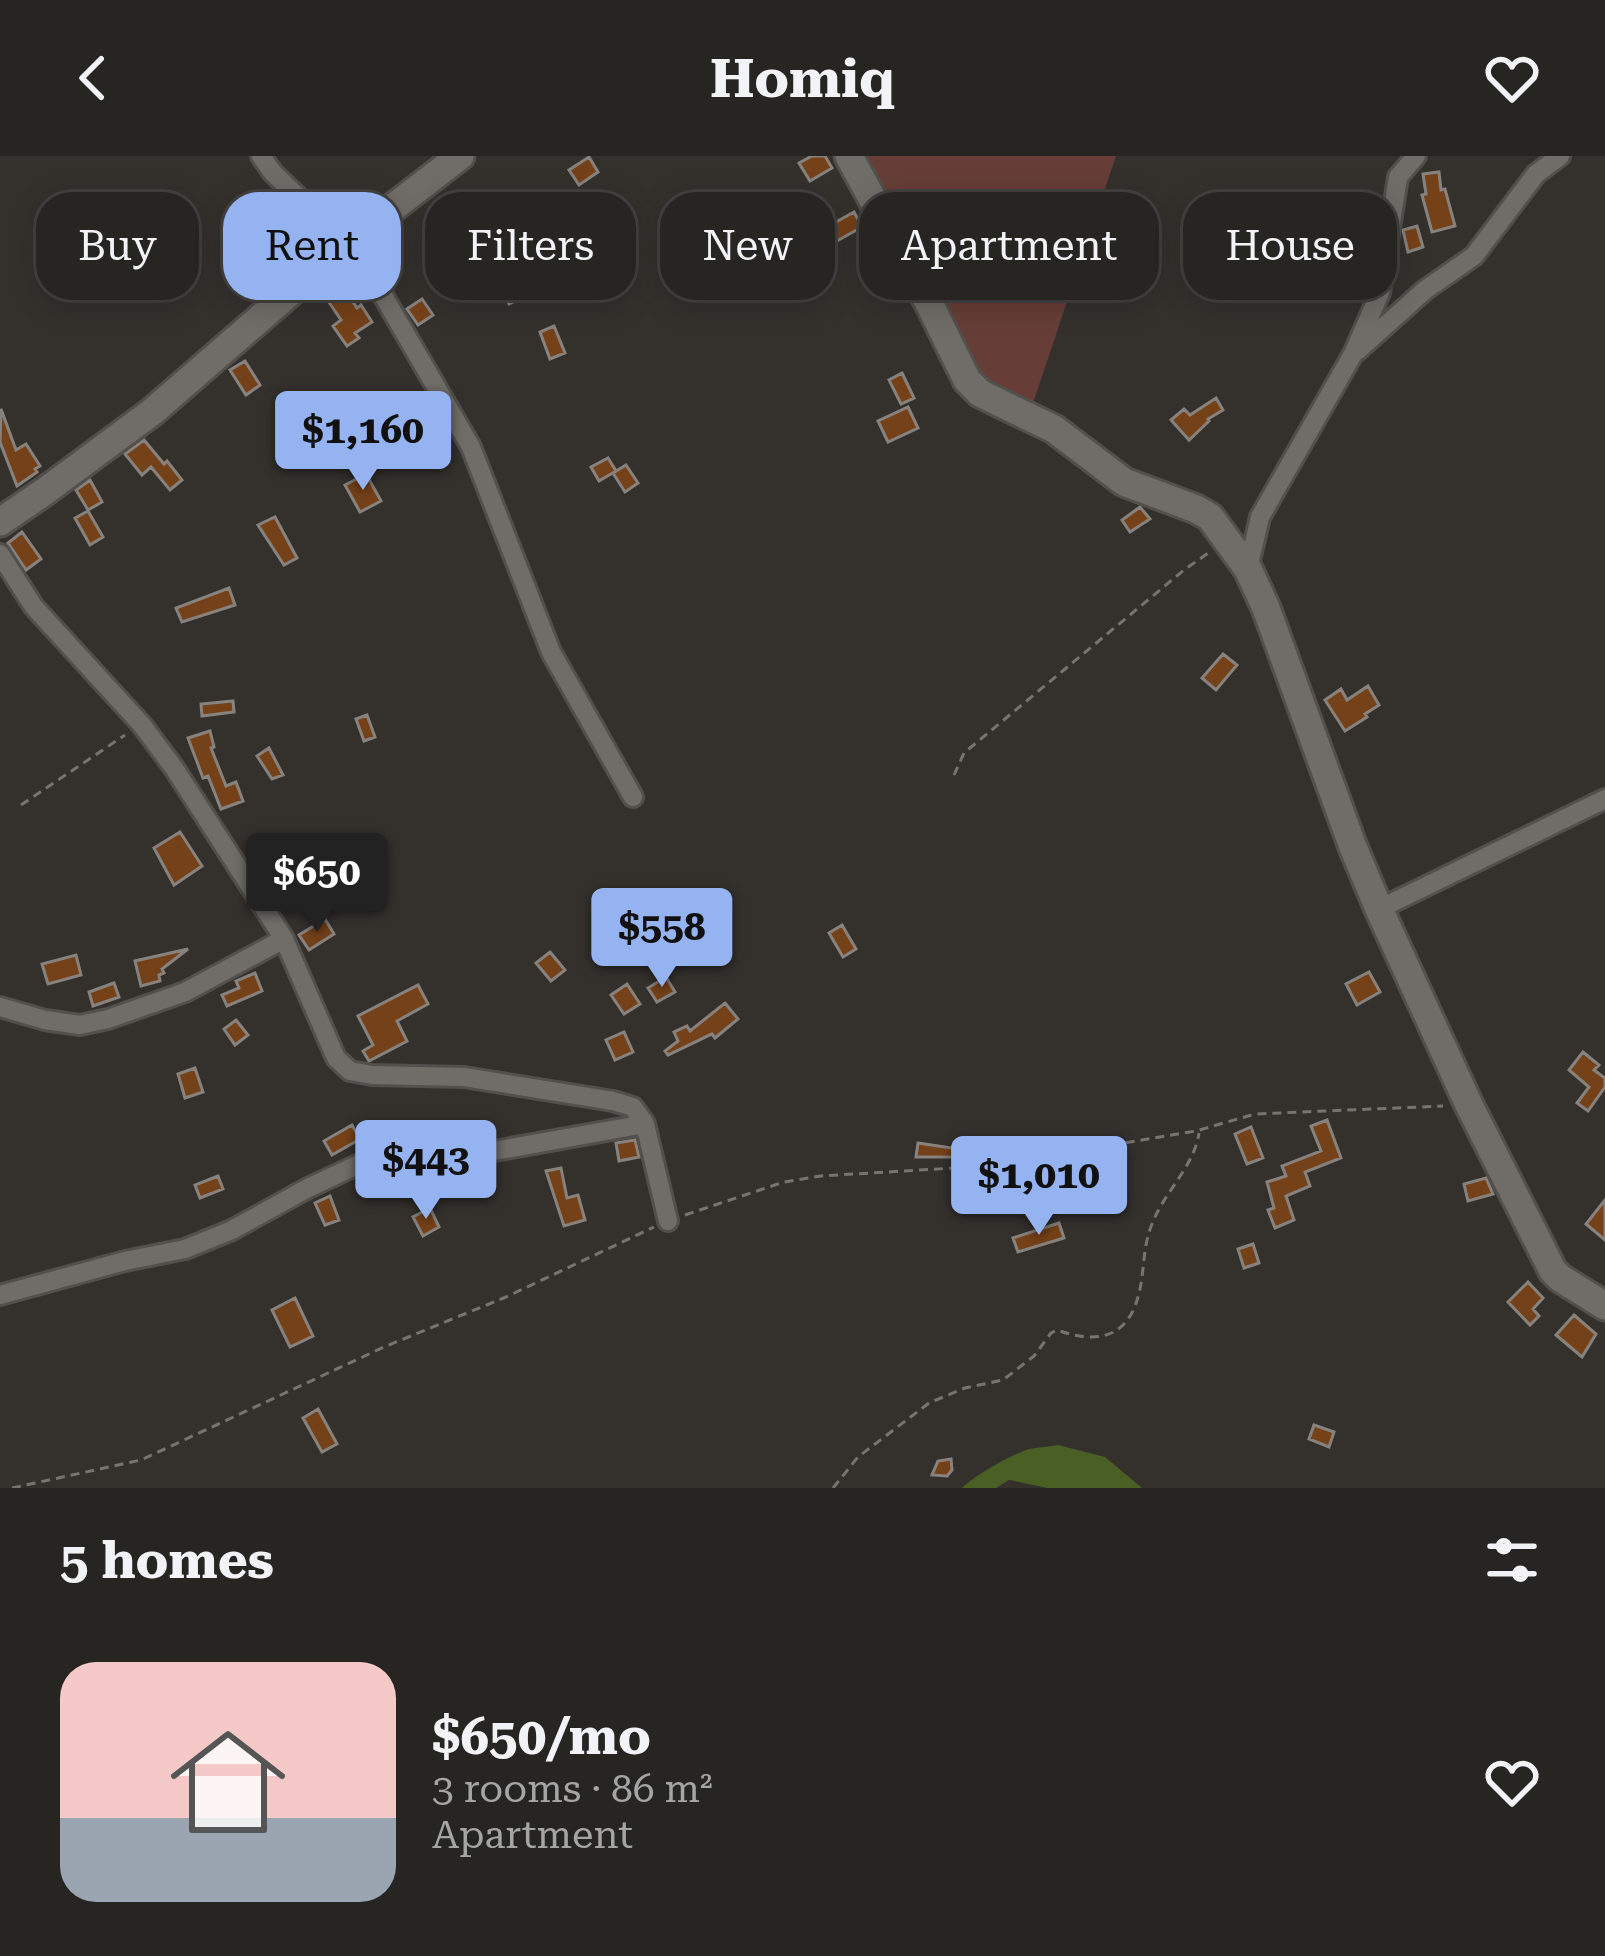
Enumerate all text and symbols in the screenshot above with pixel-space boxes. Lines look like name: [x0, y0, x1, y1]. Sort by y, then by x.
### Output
icon: back: [60, 45, 126, 111]
icon: heart: [1479, 45, 1545, 111]
text: Homiq: [710, 47, 895, 110]
chip: Buy: [36, 192, 199, 300]
chip: Rent: [223, 192, 401, 300]
chip: Filters: [425, 192, 636, 300]
chip: New: [660, 192, 835, 300]
chip: Apartment: [859, 192, 1159, 300]
chip: House: [1183, 192, 1397, 300]
pin: $1,160: [265, 391, 461, 493]
text: $1,160: [302, 407, 424, 453]
pin: $650: [246, 833, 388, 935]
text: $650: [273, 849, 361, 895]
pin: $558: [591, 888, 733, 990]
text: $558: [618, 904, 706, 950]
pin: $443: [355, 1120, 497, 1222]
text: $443: [382, 1136, 470, 1182]
pin: $1,010: [941, 1136, 1137, 1238]
text: $1,010: [978, 1152, 1100, 1198]
icon: filters: [1479, 1527, 1545, 1593]
text: 5 homes: [60, 1531, 274, 1590]
text: $650/mo: [432, 1707, 651, 1766]
icon: home: [156, 1710, 300, 1854]
icon: heart: [1479, 1749, 1545, 1815]
text: 3 rooms · 86 m²: [432, 1766, 713, 1812]
text: Apartment: [432, 1812, 633, 1858]

